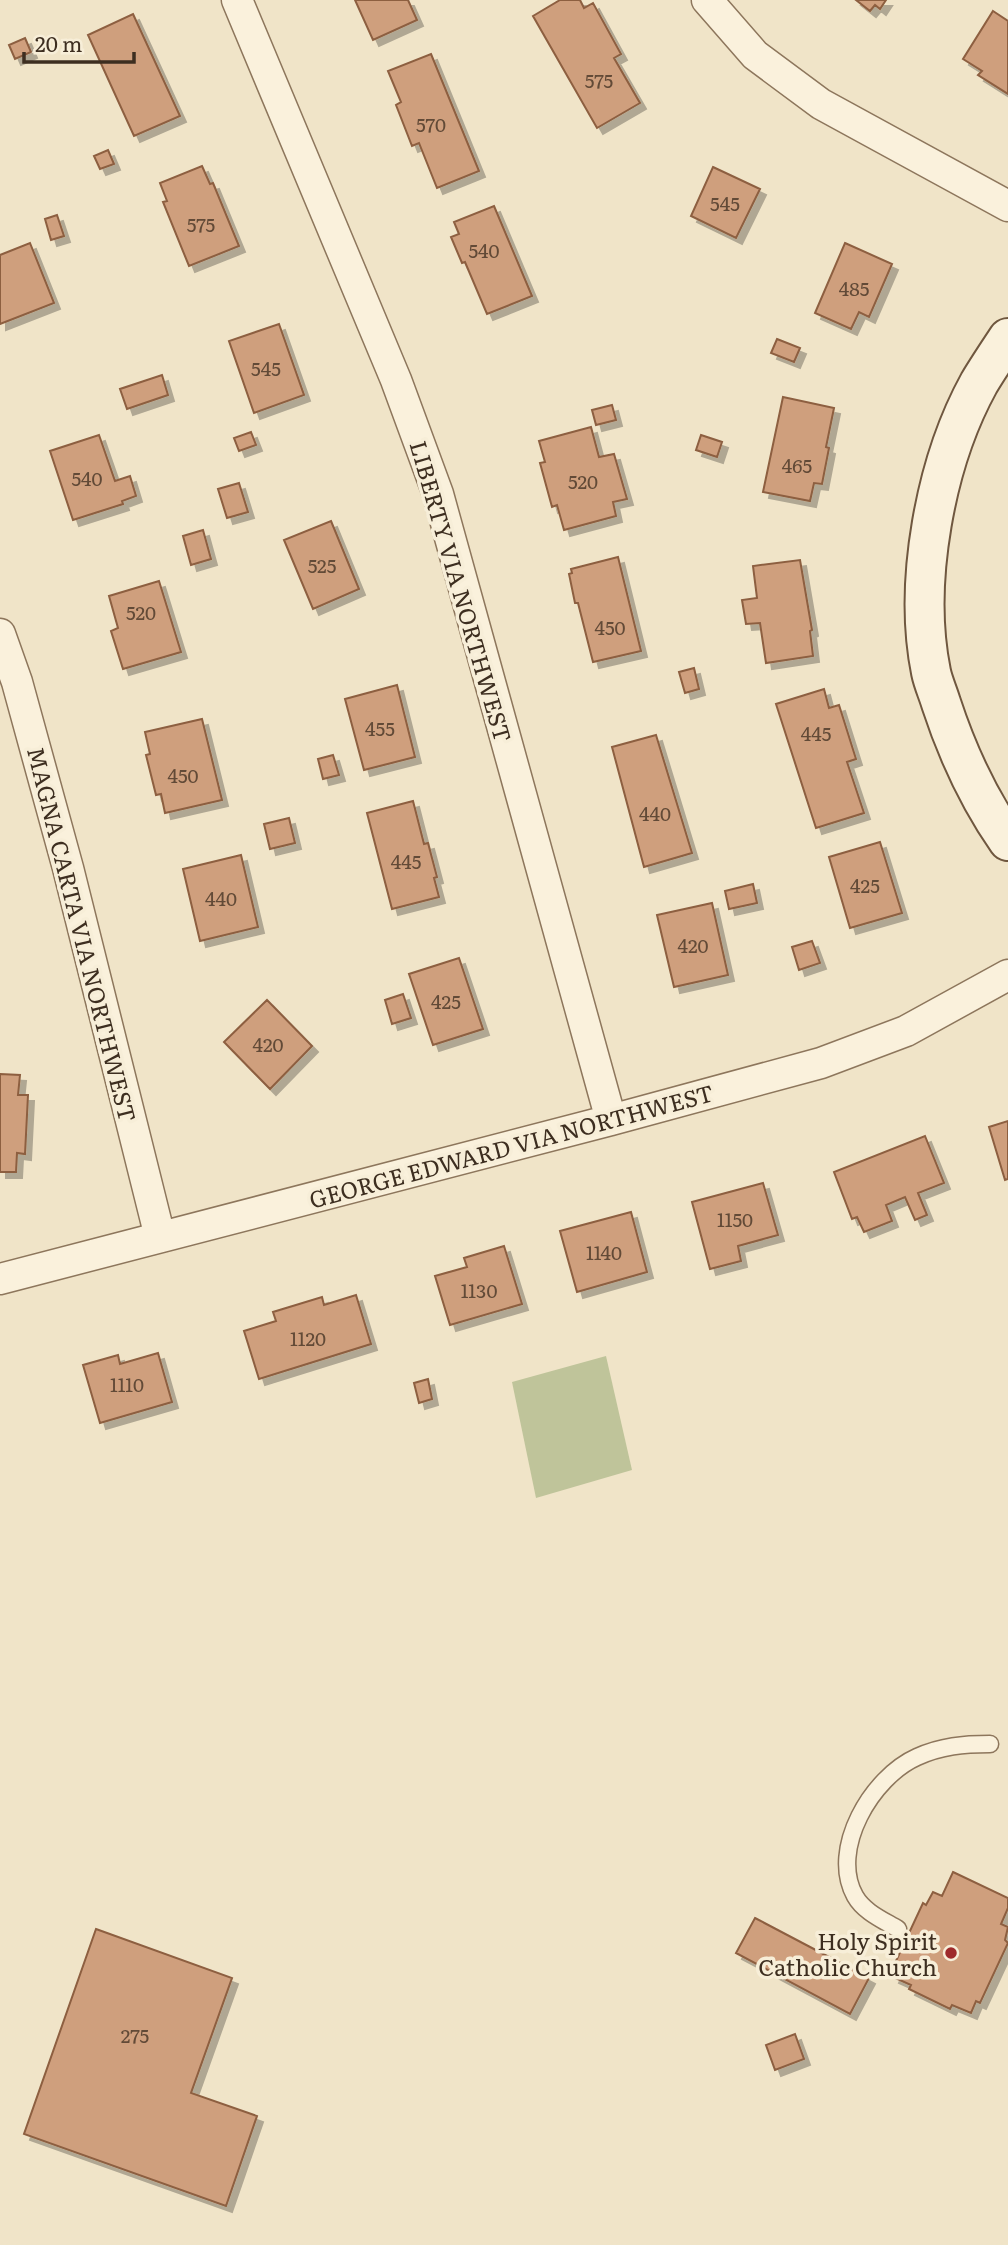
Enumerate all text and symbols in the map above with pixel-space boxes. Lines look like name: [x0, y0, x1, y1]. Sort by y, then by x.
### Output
scale bar: [24, 21, 135, 65]
text: 20 m: [35, 27, 82, 58]
house number: 575: [585, 66, 614, 94]
house number: 570: [416, 110, 446, 138]
house number: 545: [710, 189, 740, 217]
house number: 575: [187, 210, 216, 238]
house number: 540: [468, 236, 500, 264]
house number: 485: [839, 274, 870, 302]
house number: 545: [251, 354, 281, 382]
street label: LIBERTY VIA NORTHWEST: [403, 436, 521, 746]
house number: 465: [782, 451, 813, 479]
house number: 540: [71, 464, 103, 492]
house number: 520: [568, 467, 598, 495]
house number: 525: [308, 551, 337, 579]
house number: 520: [126, 598, 156, 626]
house number: 450: [594, 613, 626, 641]
house number: 455: [365, 714, 395, 742]
house number: 445: [801, 719, 832, 747]
street label: MAGNA CARTA VIA NORTHWEST: [20, 743, 146, 1125]
house number: 450: [167, 761, 199, 789]
house number: 440: [639, 799, 671, 827]
house number: 445: [391, 847, 422, 875]
house number: 425: [850, 871, 880, 899]
house number: 440: [205, 884, 237, 912]
house number: 420: [677, 931, 709, 959]
house number: 425: [431, 987, 461, 1015]
house number: 420: [252, 1030, 284, 1058]
street label: GEORGE EDWARD VIA NORTHWEST: [305, 1075, 717, 1215]
house number: 1150: [717, 1205, 753, 1233]
house number: 1140: [586, 1238, 622, 1266]
house number: 1130: [461, 1276, 497, 1304]
house number: 1120: [290, 1324, 326, 1352]
house number: 1110: [110, 1370, 144, 1398]
place label: Holy Spirit Catholic Church: [758, 1923, 938, 1983]
marker: Holy Spirit Catholic Church: [943, 1945, 959, 1961]
house number: 275: [121, 2021, 149, 2049]

